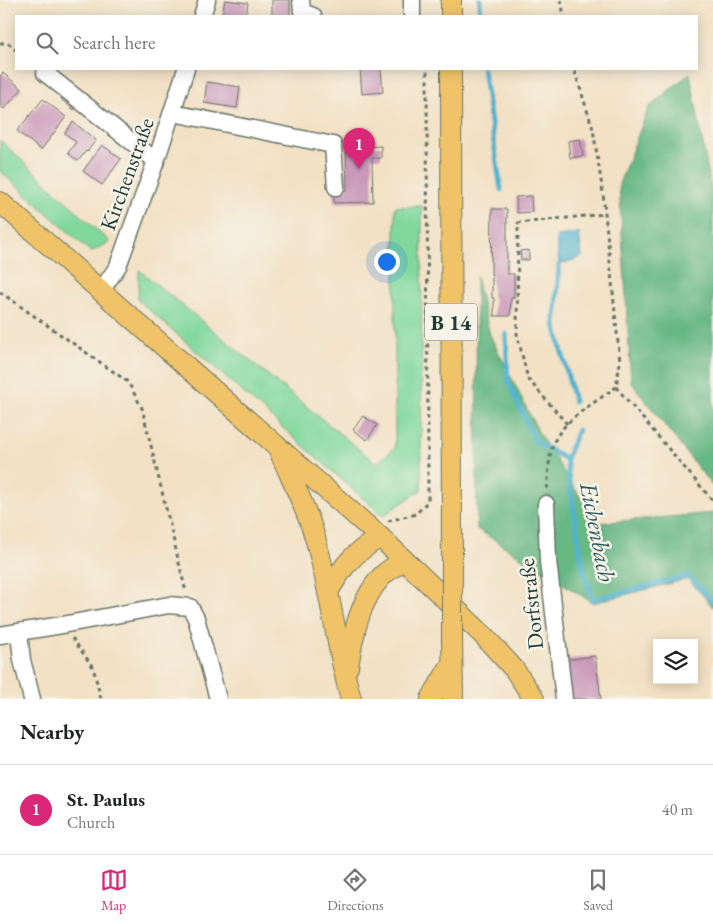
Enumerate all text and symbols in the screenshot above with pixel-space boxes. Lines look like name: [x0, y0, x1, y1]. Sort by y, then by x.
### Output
search box: [15, 15, 698, 70]
icon: search: [33, 29, 61, 57]
text: Search here: [73, 30, 155, 55]
street label: Kirchenstraße: [93, 113, 161, 234]
pin: 1: [343, 128, 375, 169]
your location: [374, 249, 400, 275]
road number: B 14: [425, 304, 477, 341]
water label: Eichenbach: [573, 479, 623, 585]
street label: Dorfstraße: [512, 557, 550, 651]
map controls: [653, 639, 698, 684]
button: layers: [653, 639, 698, 684]
text: Nearby: [20, 718, 84, 745]
text: St. Paulus: [67, 787, 145, 812]
text: 1: [32, 799, 40, 820]
text: 40 m: [662, 799, 693, 820]
text: Church: [67, 812, 115, 833]
tab: Map: [100, 866, 128, 914]
tab: Directions: [327, 866, 384, 914]
tab: Saved: [583, 866, 613, 914]

